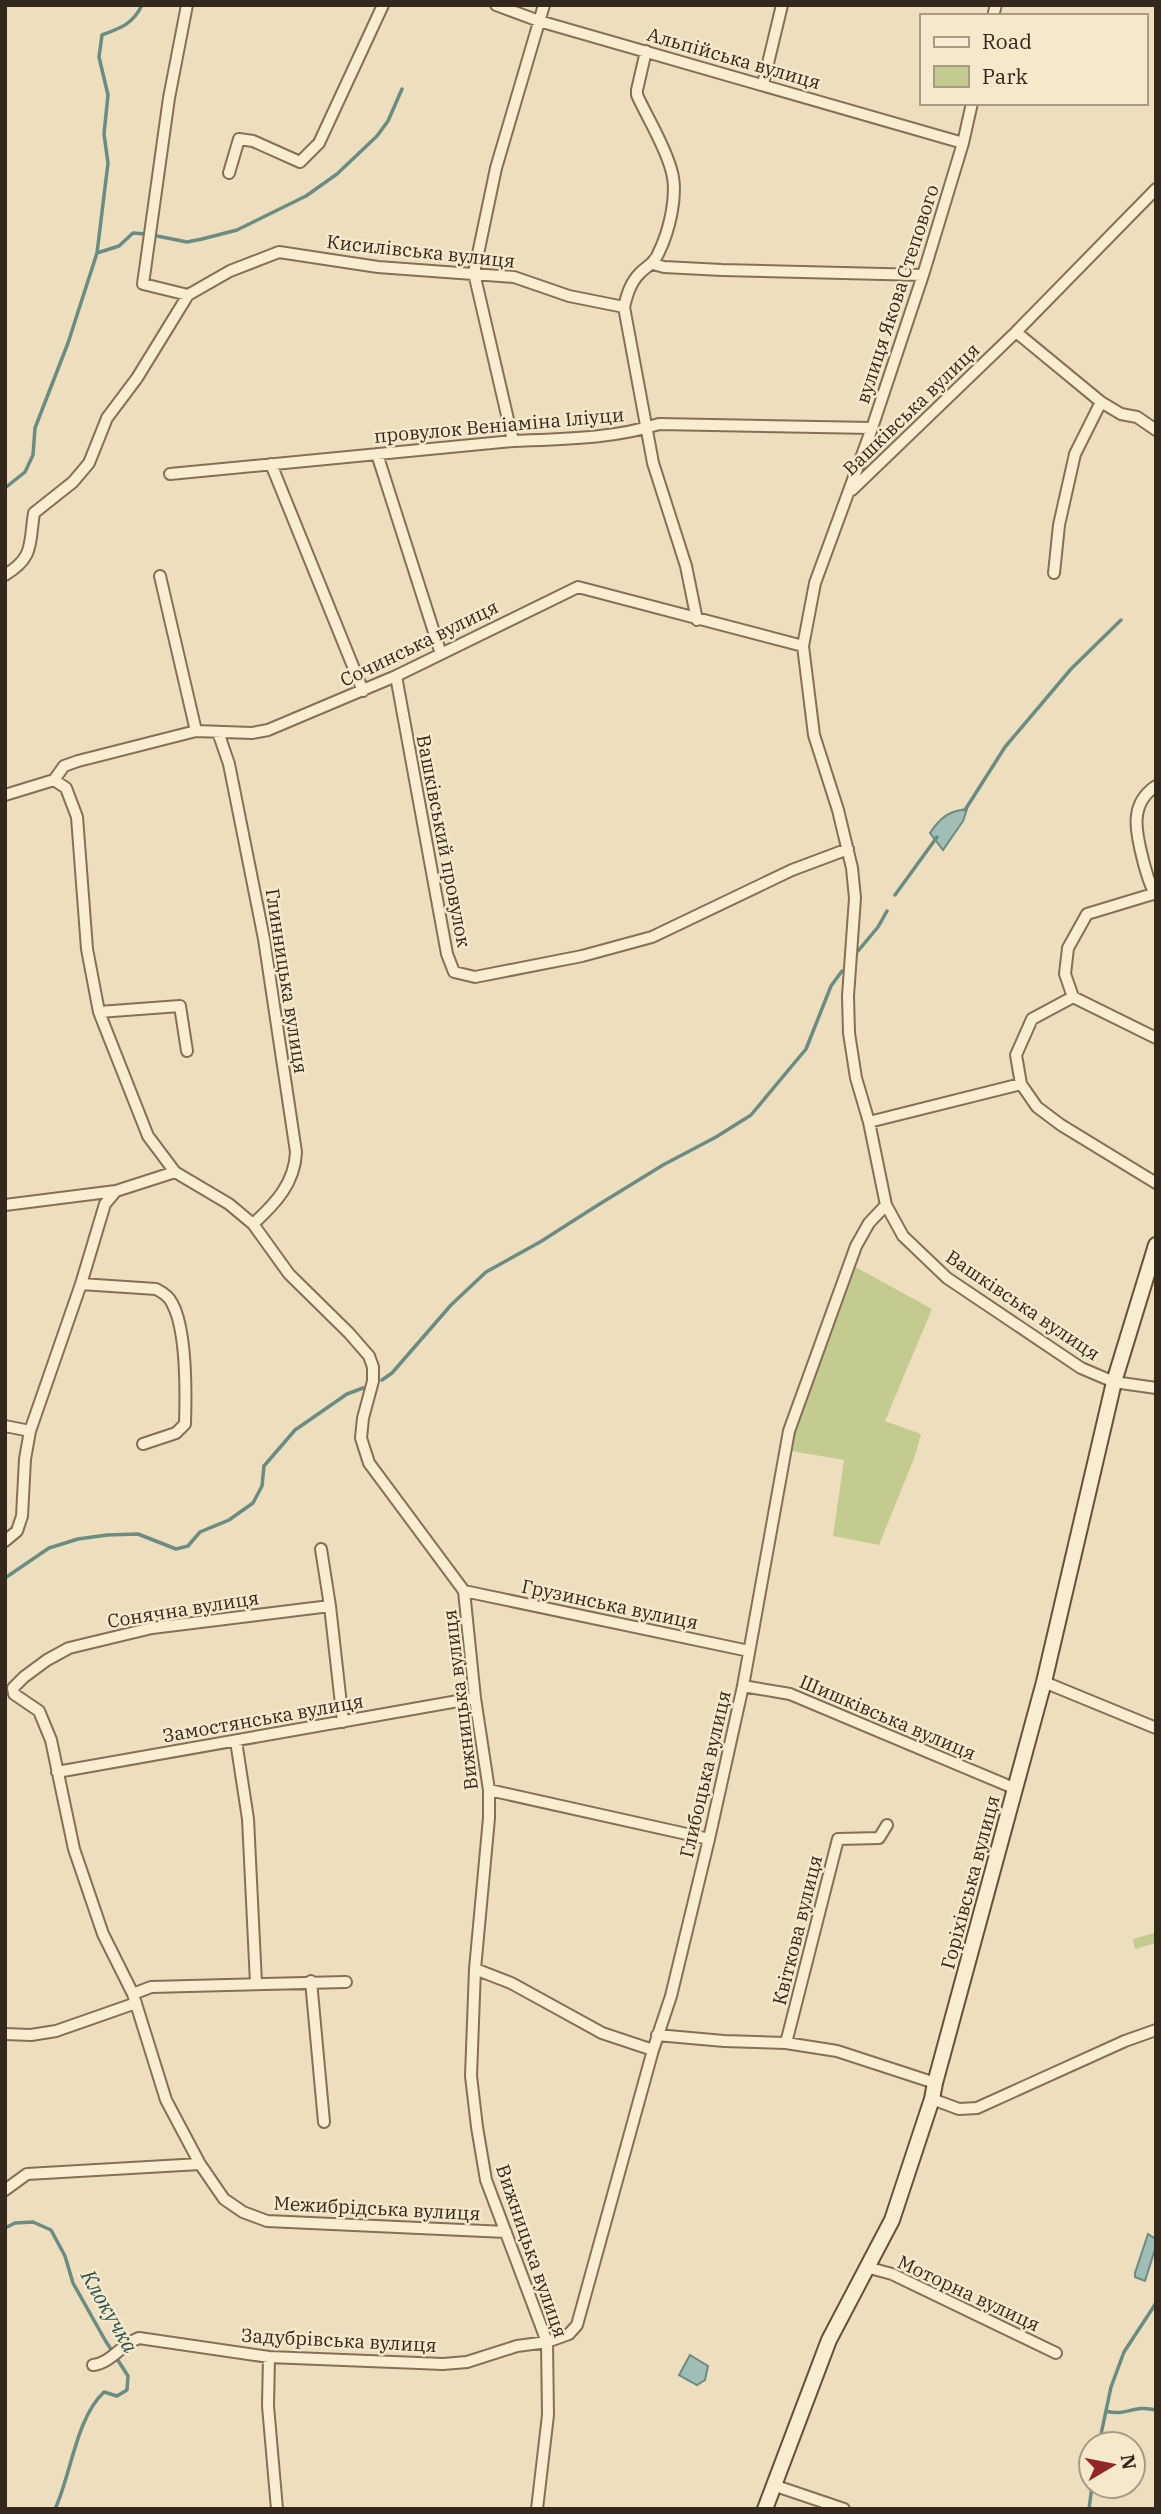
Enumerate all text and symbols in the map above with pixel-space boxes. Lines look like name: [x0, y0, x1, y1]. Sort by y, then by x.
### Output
legend: [920, 14, 1147, 105]
street label: Альпійська вулиця: [644, 22, 824, 94]
text: Road: [982, 27, 1032, 55]
text: Park: [982, 62, 1029, 90]
street label: вулиця Якова Степового: [850, 182, 944, 406]
street label: Кисилівська вулиця: [326, 229, 516, 273]
street label: Вашківська вулиця: [838, 338, 984, 480]
street label: провулок Веніаміна Іліуци: [373, 402, 625, 448]
street label: Сочинська вулиця: [336, 594, 502, 692]
street label: Вашківський провулок: [412, 733, 476, 949]
street label: Глинницька вулиця: [261, 887, 313, 1075]
street label: Вашківська вулиця: [941, 1244, 1105, 1366]
street label: Грузинська вулиця: [519, 1574, 701, 1634]
street label: Сонячна вулиця: [106, 1585, 260, 1633]
street label: Вижницька вулиця: [437, 1608, 483, 1792]
street label: Шишківська вулиця: [796, 1669, 980, 1765]
street label: Замостянська вулиця: [161, 1688, 365, 1748]
street label: Глибоцька вулиця: [674, 1688, 736, 1860]
street label: Горіхівська вулиця: [935, 1793, 1005, 1971]
street label: Квіткова вулиця: [767, 1852, 827, 2008]
street label: Вижницька вулиця: [491, 2161, 573, 2341]
street label: Межибрідська вулиця: [273, 2191, 481, 2225]
street label: Моторна вулиця: [894, 2250, 1044, 2336]
water label: Клокучка: [74, 2263, 145, 2358]
street label: Задубрівська вулиця: [241, 2323, 437, 2357]
north arrow: [1077, 2430, 1147, 2500]
text: N: [1116, 2453, 1142, 2472]

